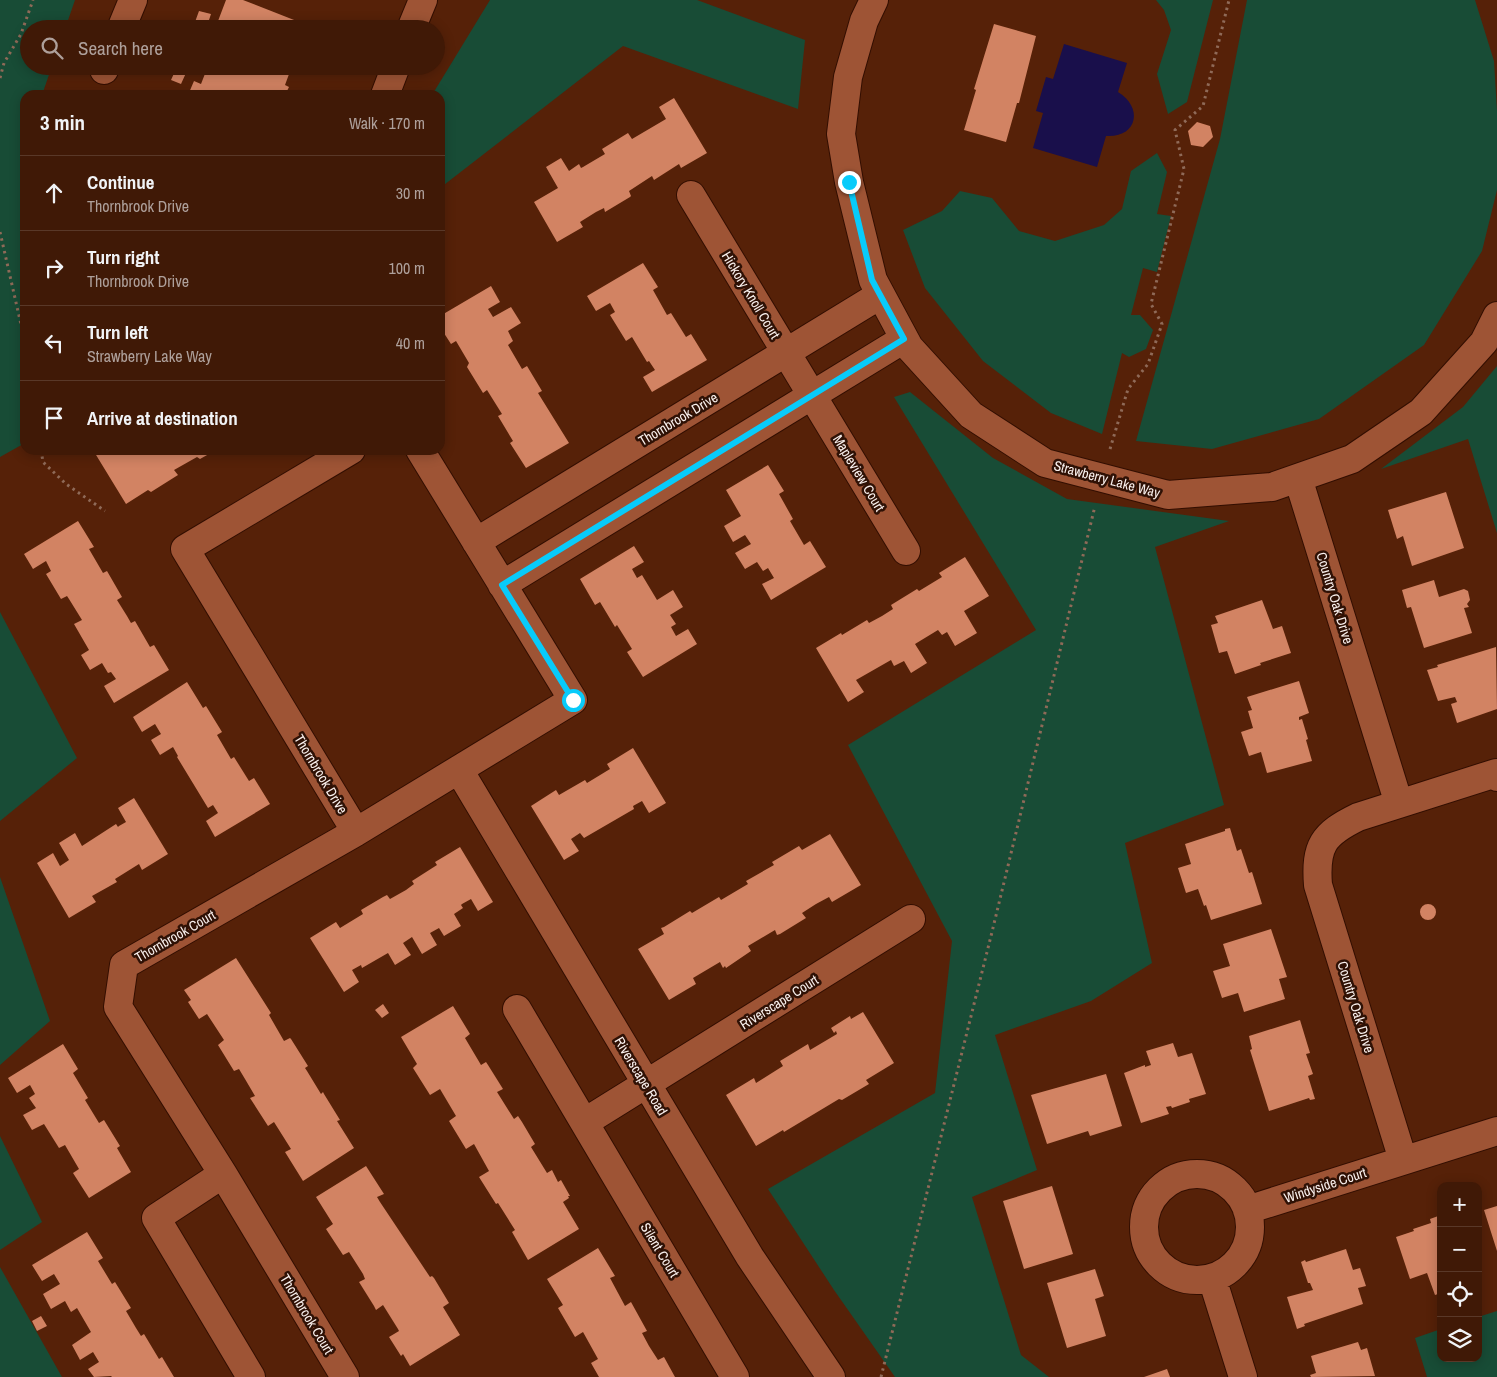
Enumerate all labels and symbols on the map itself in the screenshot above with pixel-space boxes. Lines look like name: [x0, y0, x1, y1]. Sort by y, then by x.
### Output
route end: [838, 171, 861, 194]
street label: Hickory Knoll Court: [718, 248, 784, 342]
street label: Thornbrook Drive: [635, 388, 721, 450]
street label: Mapleview Court: [829, 431, 889, 515]
street label: Strawberry Lake Way: [1052, 456, 1162, 502]
street label: Country Oak Drive: [1312, 550, 1358, 646]
route start: [562, 689, 585, 712]
street label: Thornbrook Drive: [290, 731, 352, 817]
street label: Thornbrook Court: [132, 906, 218, 966]
street label: Country Oak Drive: [1333, 959, 1379, 1055]
street label: Riverscape Court: [736, 971, 822, 1033]
street label: Riverscape Road: [610, 1033, 672, 1119]
street label: Windyside Court: [1282, 1163, 1368, 1207]
street label: Silent Court: [637, 1219, 683, 1281]
street label: Thornbrook Court: [276, 1271, 338, 1357]

